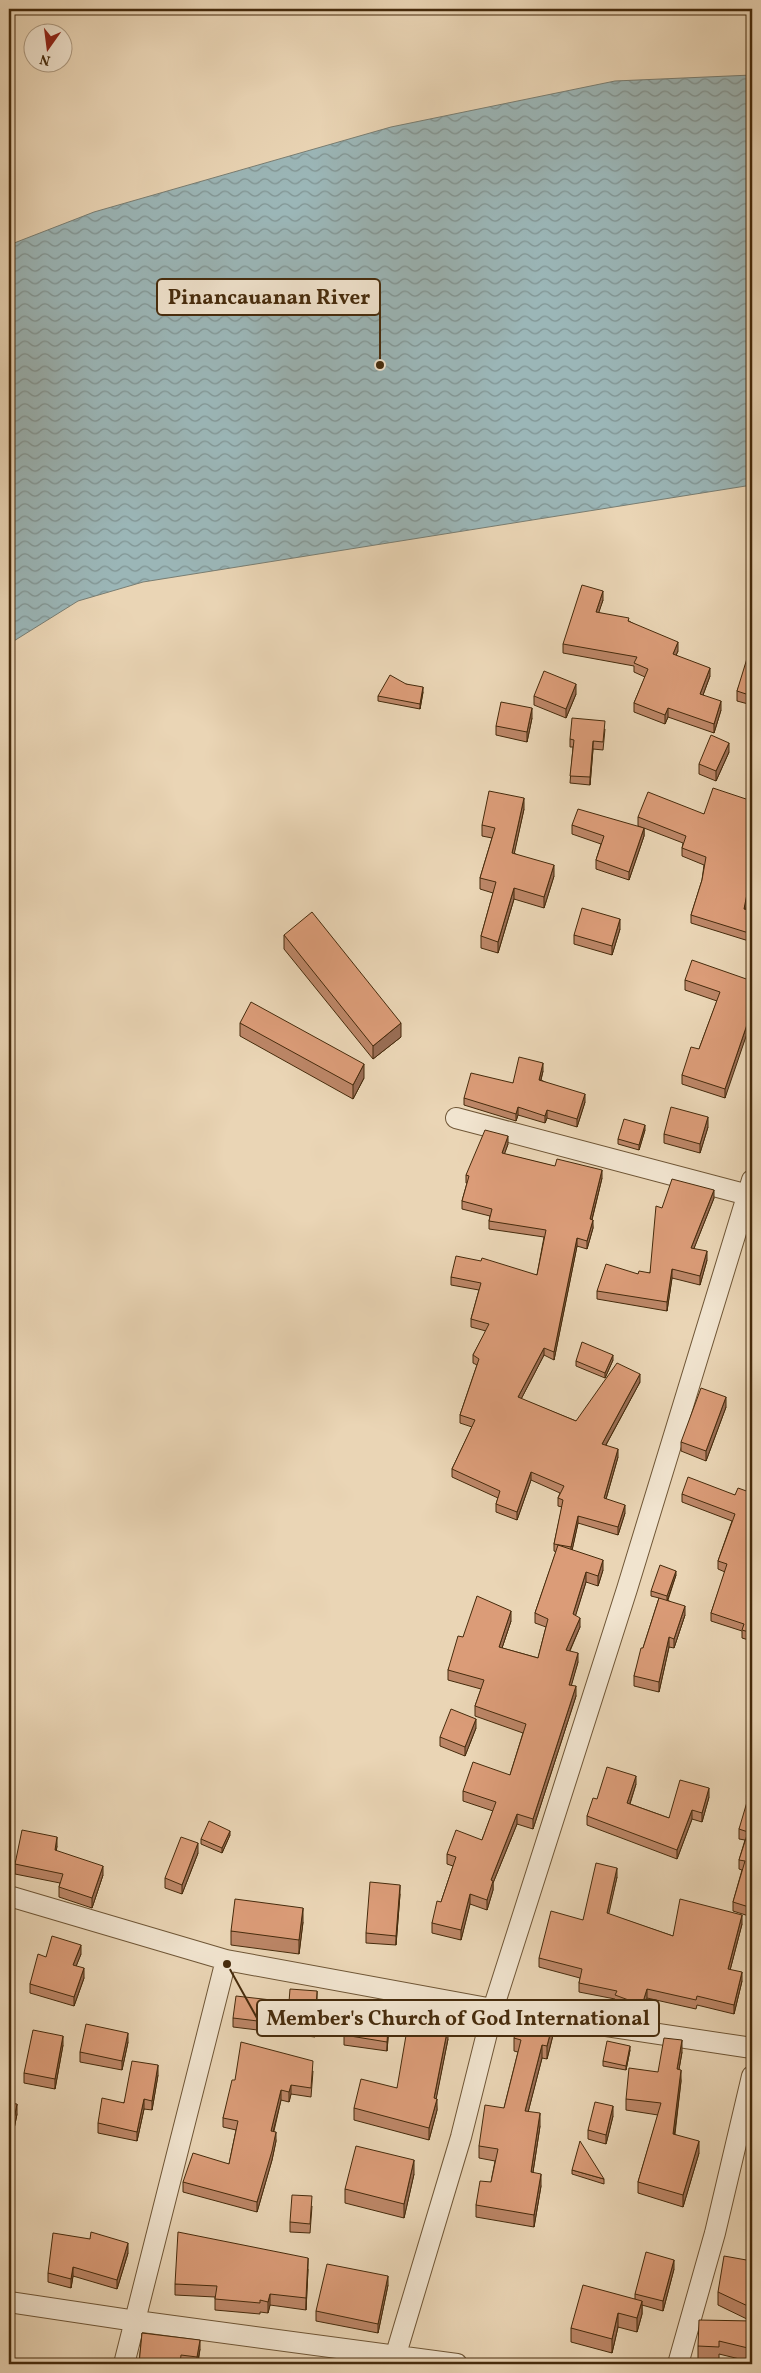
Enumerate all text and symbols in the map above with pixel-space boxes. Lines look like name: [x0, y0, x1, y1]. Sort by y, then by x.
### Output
north arrow: [22, 22, 72, 72]
text: N: [38, 49, 52, 70]
callout: Pinancauanan River: [157, 279, 380, 315]
text: Pinancauanan River: [168, 284, 370, 313]
callout: Member's Church of God International: [257, 2000, 659, 2036]
text: Member's Church of God International: [266, 2005, 650, 2034]

